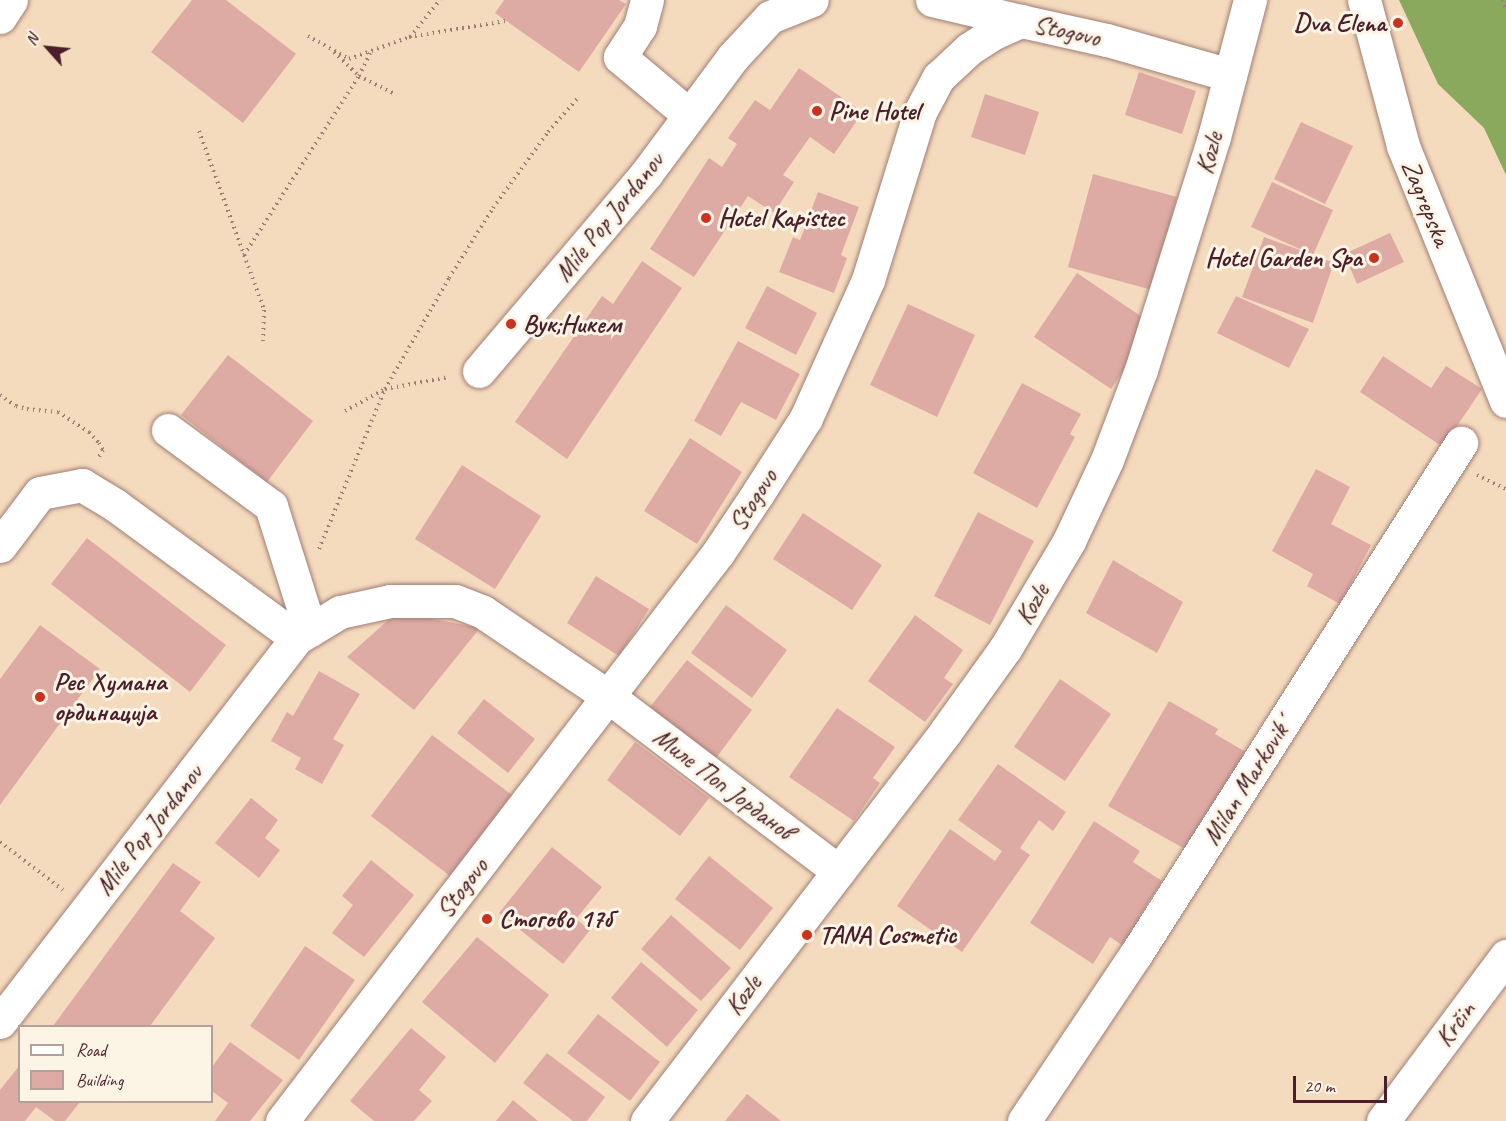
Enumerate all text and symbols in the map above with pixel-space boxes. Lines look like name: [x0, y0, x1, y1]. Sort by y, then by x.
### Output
place label: Dva Elena: [1294, 7, 1386, 39]
street label: Stogovo: [1031, 8, 1103, 54]
marker: Dva Elena: [1391, 16, 1405, 30]
north arrow: [18, 18, 78, 78]
text: N: [21, 31, 43, 49]
place label: Pine Hotel: [829, 95, 920, 127]
marker: Pine Hotel: [810, 104, 824, 118]
street label: Kozle: [1188, 129, 1230, 177]
street label: Mile Pop Jordanov: [548, 147, 670, 287]
street label: Zagrepska: [1395, 155, 1457, 251]
place label: Hotel Kapistec: [718, 202, 845, 234]
marker: Hotel Kapistec: [699, 211, 713, 225]
place label: Hotel Garden Spa: [1204, 242, 1362, 274]
marker: Hotel Garden Spa: [1367, 251, 1381, 265]
place label: Вук;Никем: [523, 308, 621, 340]
marker: Вук;Никем: [504, 317, 518, 331]
street label: Stogovo: [722, 463, 784, 537]
street label: Kozle: [1008, 578, 1056, 630]
place label: Рес Хумана ординација: [54, 666, 161, 728]
marker: Рес Хумана ординација: [31, 688, 49, 706]
street label: Milan Markoviḱ: [1195, 717, 1295, 851]
street label: Миле Поп Јорданов: [647, 721, 799, 847]
street label: Mile Pop Jordanov: [89, 759, 209, 901]
street label: Stogovo: [429, 852, 495, 924]
place label: Стогово 17б: [499, 903, 613, 935]
marker: Стогово 17б: [480, 912, 494, 926]
place label: TANA Cosmetic: [819, 919, 956, 951]
marker: TANA Cosmetic: [800, 928, 814, 942]
street label: Kozle: [718, 969, 768, 1021]
street label: Krčin: [1428, 995, 1482, 1053]
legend: [18, 1025, 213, 1103]
text: Road: [76, 1039, 106, 1061]
scale bar: [1296, 1064, 1390, 1102]
text: Building: [76, 1069, 123, 1091]
text: 20 m: [1304, 1075, 1335, 1097]

